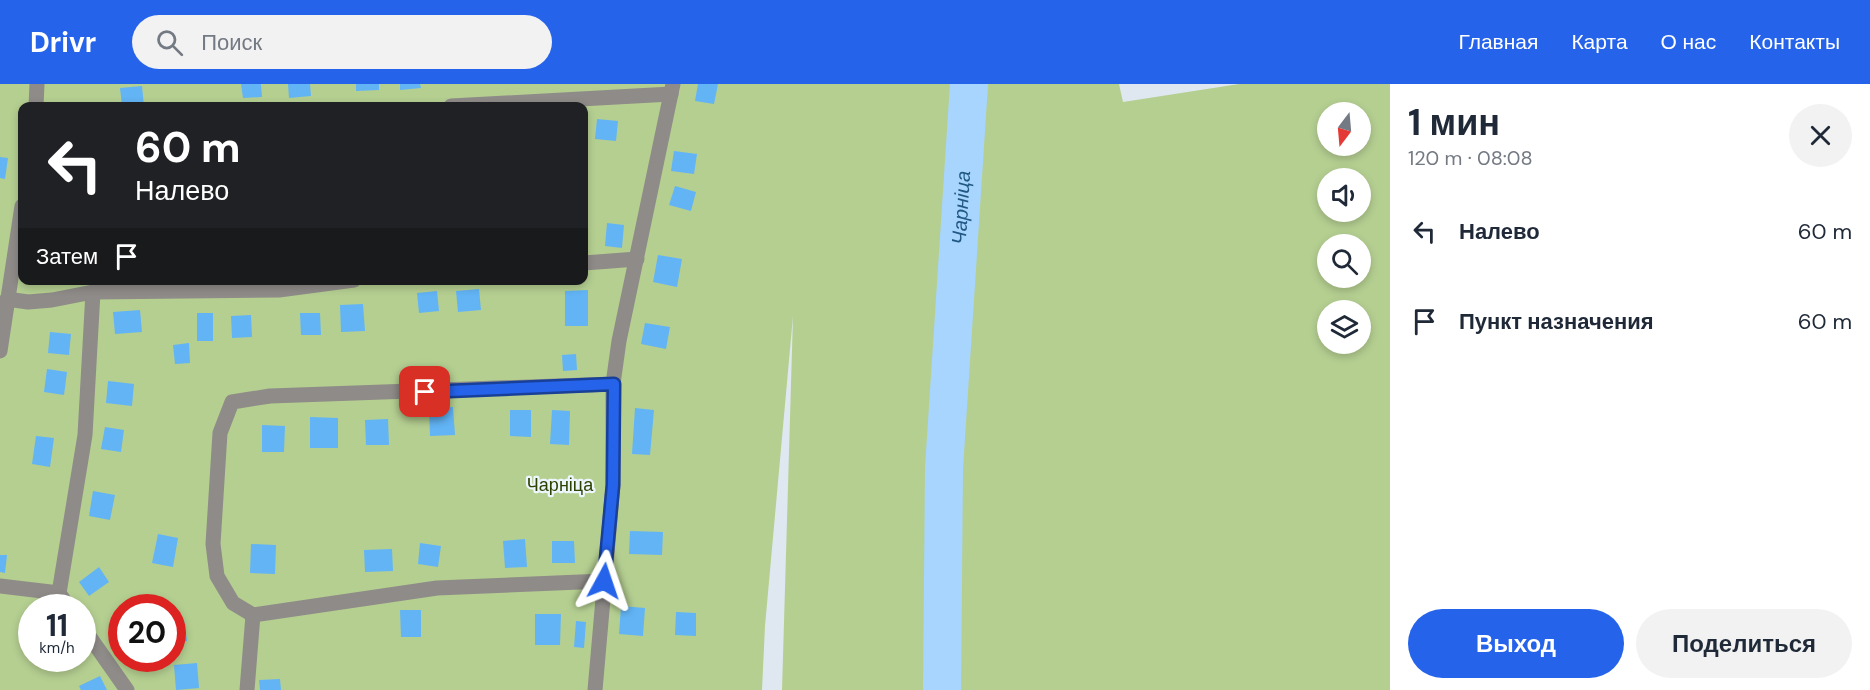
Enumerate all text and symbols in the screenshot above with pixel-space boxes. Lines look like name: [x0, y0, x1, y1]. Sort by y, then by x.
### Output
search box: [132, 15, 552, 69]
text: Drivr: [30, 24, 96, 61]
icon: search: [153, 26, 186, 59]
text: Поиск: [201, 28, 262, 57]
text: Главная: [1458, 28, 1538, 56]
text: Карта: [1571, 28, 1628, 56]
text: О нас: [1661, 28, 1716, 56]
text: Контакты: [1749, 28, 1840, 56]
text: 1 мин: [1408, 99, 1500, 146]
north arrow: [1317, 102, 1371, 156]
map controls: [1317, 102, 1371, 354]
button: close: [1789, 104, 1852, 167]
text: 60 m: [135, 120, 241, 175]
icon: left: [36, 126, 114, 204]
text: 120 m · 08:08: [1408, 145, 1533, 171]
button: sound: [1317, 168, 1371, 222]
water label: Чарніца: [946, 170, 976, 245]
text: Налево: [135, 173, 229, 208]
icon: left: [1408, 215, 1441, 248]
text: Налево: [1459, 217, 1540, 246]
text: 60 m: [1798, 217, 1852, 246]
button: search: [1317, 234, 1371, 288]
icon: arrive: [110, 240, 143, 273]
text: Затем: [36, 242, 98, 271]
button: layers: [1317, 300, 1371, 354]
icon: arrive: [1408, 305, 1441, 338]
text: Пункт назначения: [1459, 307, 1654, 336]
text: 60 m: [1798, 307, 1852, 336]
pin: [399, 366, 450, 417]
icon: arrive: [408, 375, 441, 408]
park label: Чарніца: [527, 473, 594, 497]
position arrow: [572, 549, 636, 613]
speed limit sign: 20: [108, 594, 186, 672]
text: 11: [46, 606, 68, 645]
button: Выход: [1408, 609, 1624, 678]
button: Поделиться: [1636, 609, 1852, 678]
text: km/h: [39, 638, 75, 658]

